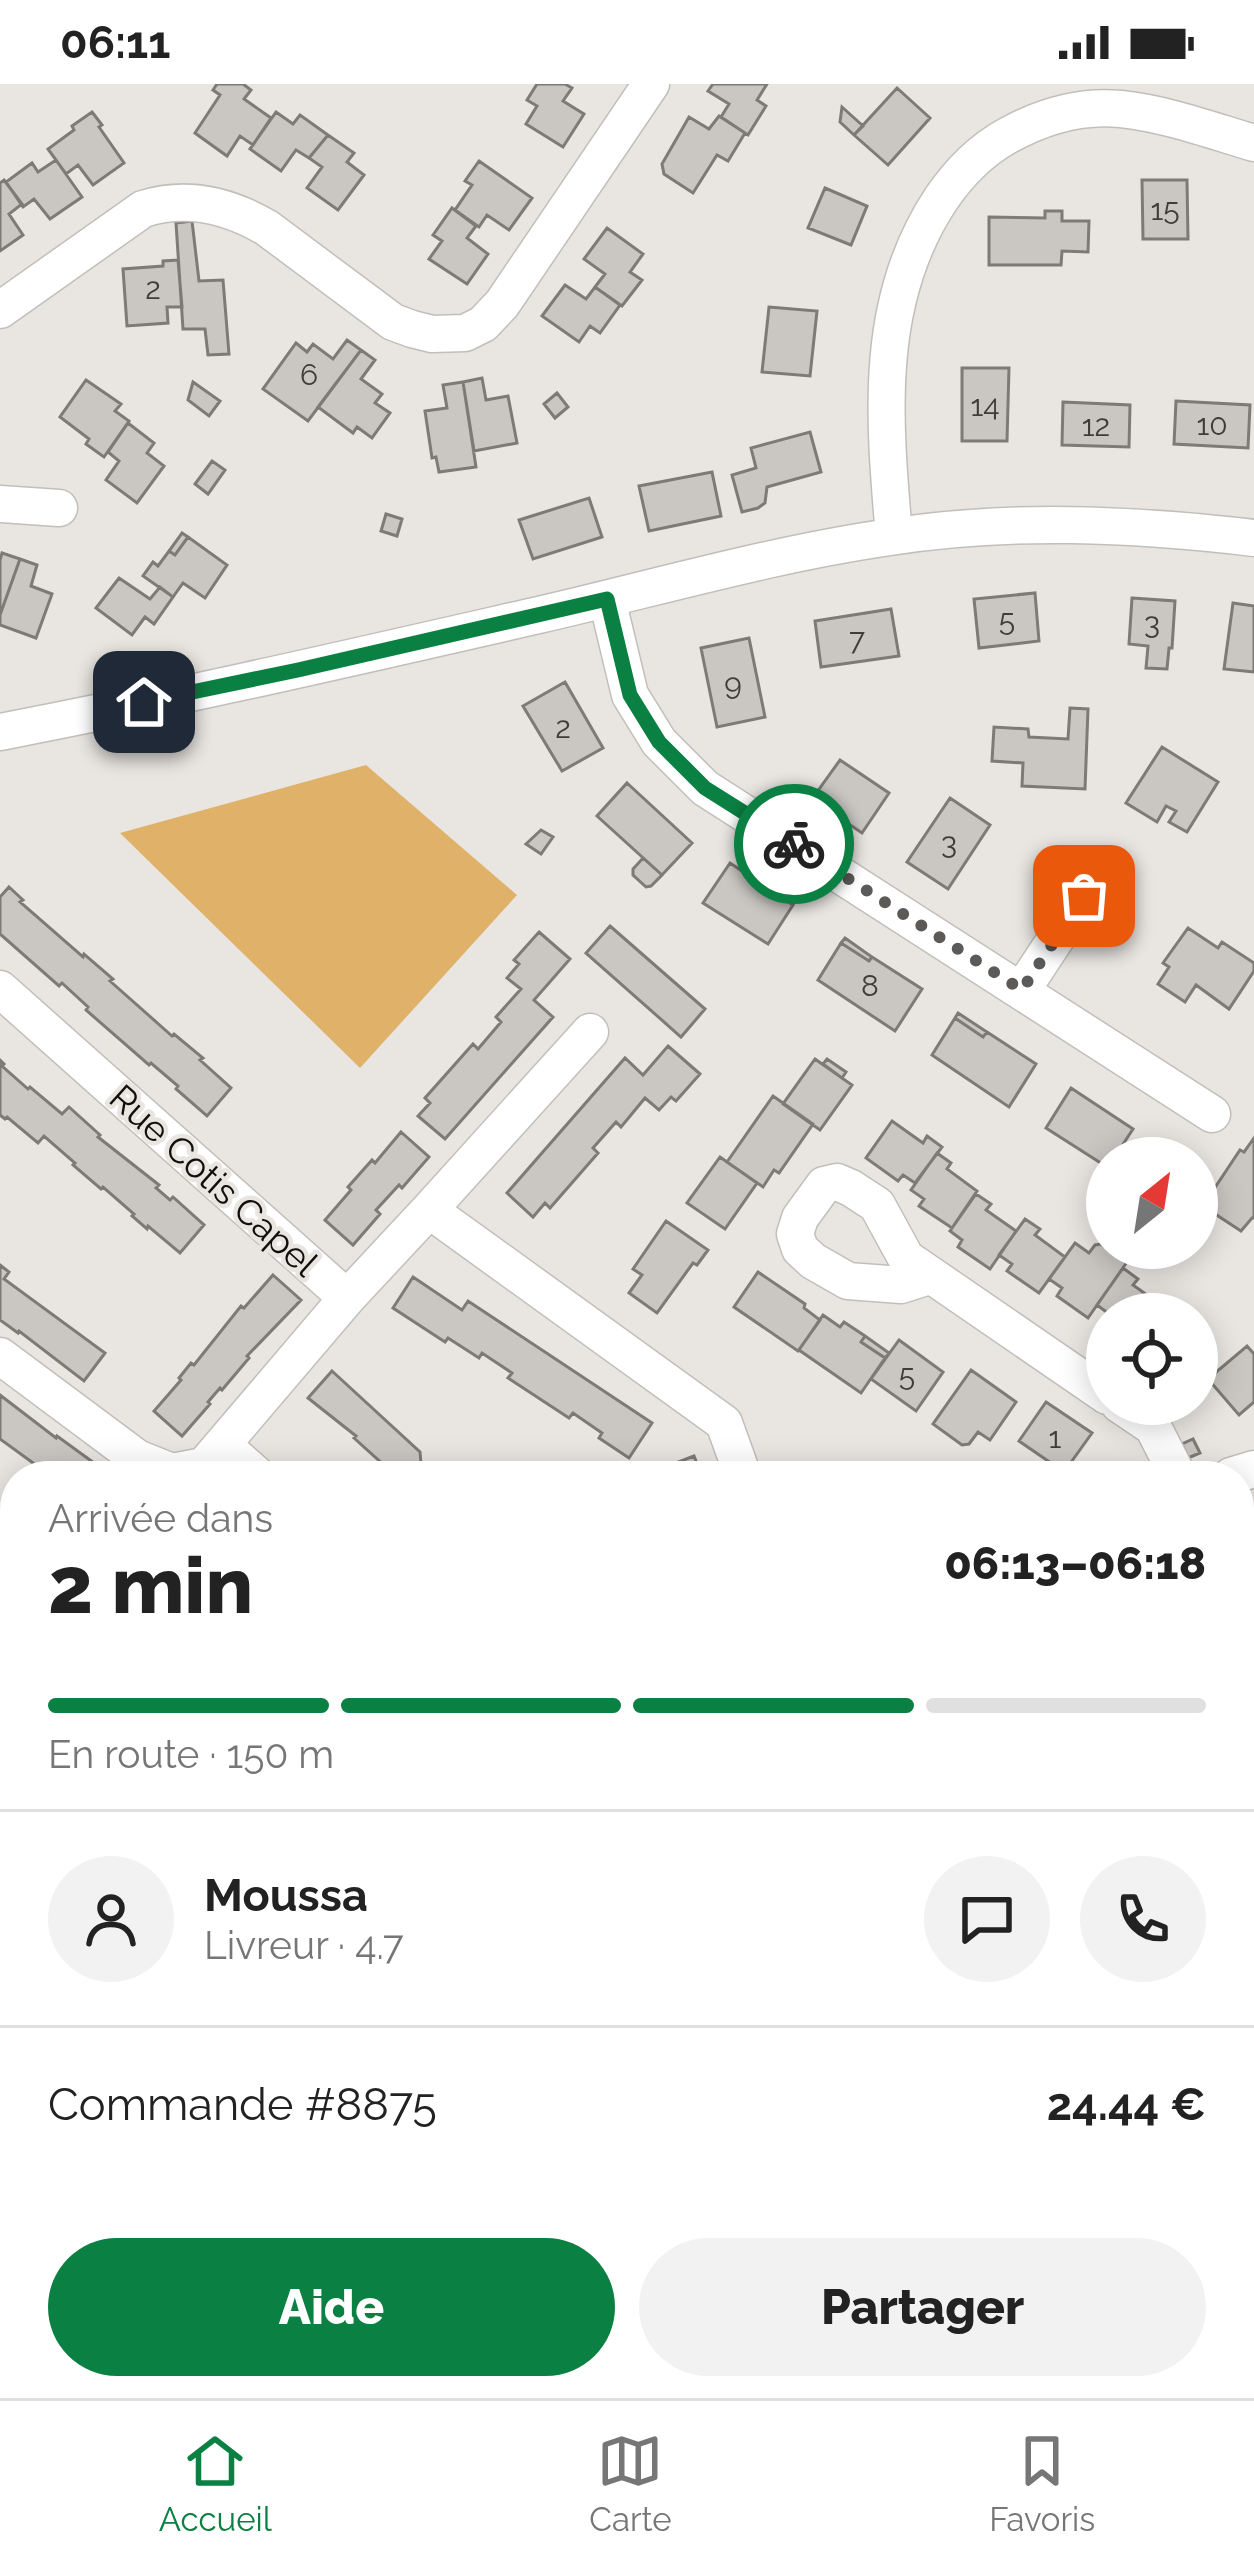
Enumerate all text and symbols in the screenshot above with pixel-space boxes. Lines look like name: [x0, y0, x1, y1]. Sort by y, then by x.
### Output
text: 06:11: [60, 16, 171, 69]
house number: 15: [1150, 192, 1180, 227]
house number: 2: [145, 271, 161, 306]
house number: 6: [300, 357, 318, 392]
house number: 14: [970, 388, 1000, 423]
house number: 10: [1196, 407, 1228, 442]
house number: 12: [1082, 408, 1110, 443]
house number: 5: [999, 603, 1015, 638]
house number: 3: [1144, 606, 1160, 641]
house number: 7: [849, 622, 865, 657]
pin: [93, 651, 195, 753]
house number: 9: [724, 666, 742, 701]
icon: home: [111, 669, 177, 735]
house number: 2: [555, 710, 571, 745]
courier: [734, 784, 854, 904]
icon: bike: [761, 811, 827, 877]
house number: 3: [941, 826, 957, 861]
pin: [1033, 845, 1135, 947]
icon: bag: [1051, 863, 1117, 929]
house number: 8: [861, 968, 879, 1003]
street label: Rue Cotis Capel: [102, 1076, 327, 1284]
north arrow: [1086, 1137, 1218, 1269]
map controls: [1086, 1137, 1218, 1425]
button: locate: [1086, 1293, 1218, 1425]
house number: 5: [899, 1358, 915, 1393]
house number: 1: [1049, 1420, 1062, 1455]
text: Arrivée dans: [48, 1495, 273, 1541]
text: 06:13–06:18: [944, 1537, 1206, 1590]
text: 2 min: [48, 1540, 253, 1631]
text: En route · 150 m: [48, 1731, 334, 1777]
button: person: [48, 1856, 174, 1982]
button: chat: [924, 1856, 1050, 1982]
button: phone: [1080, 1856, 1206, 1982]
text: Moussa: [204, 1869, 368, 1922]
text: Livreur · 4.7: [204, 1922, 404, 1968]
text: Commande #8875: [48, 2078, 437, 2131]
text: 24.44 €: [1047, 2078, 1206, 2131]
button: Aide: [48, 2238, 615, 2376]
button: Partager: [639, 2238, 1206, 2376]
tab: Accueil: [159, 2428, 272, 2539]
tab: Carte: [589, 2428, 672, 2539]
tab: Favoris: [989, 2428, 1095, 2539]

